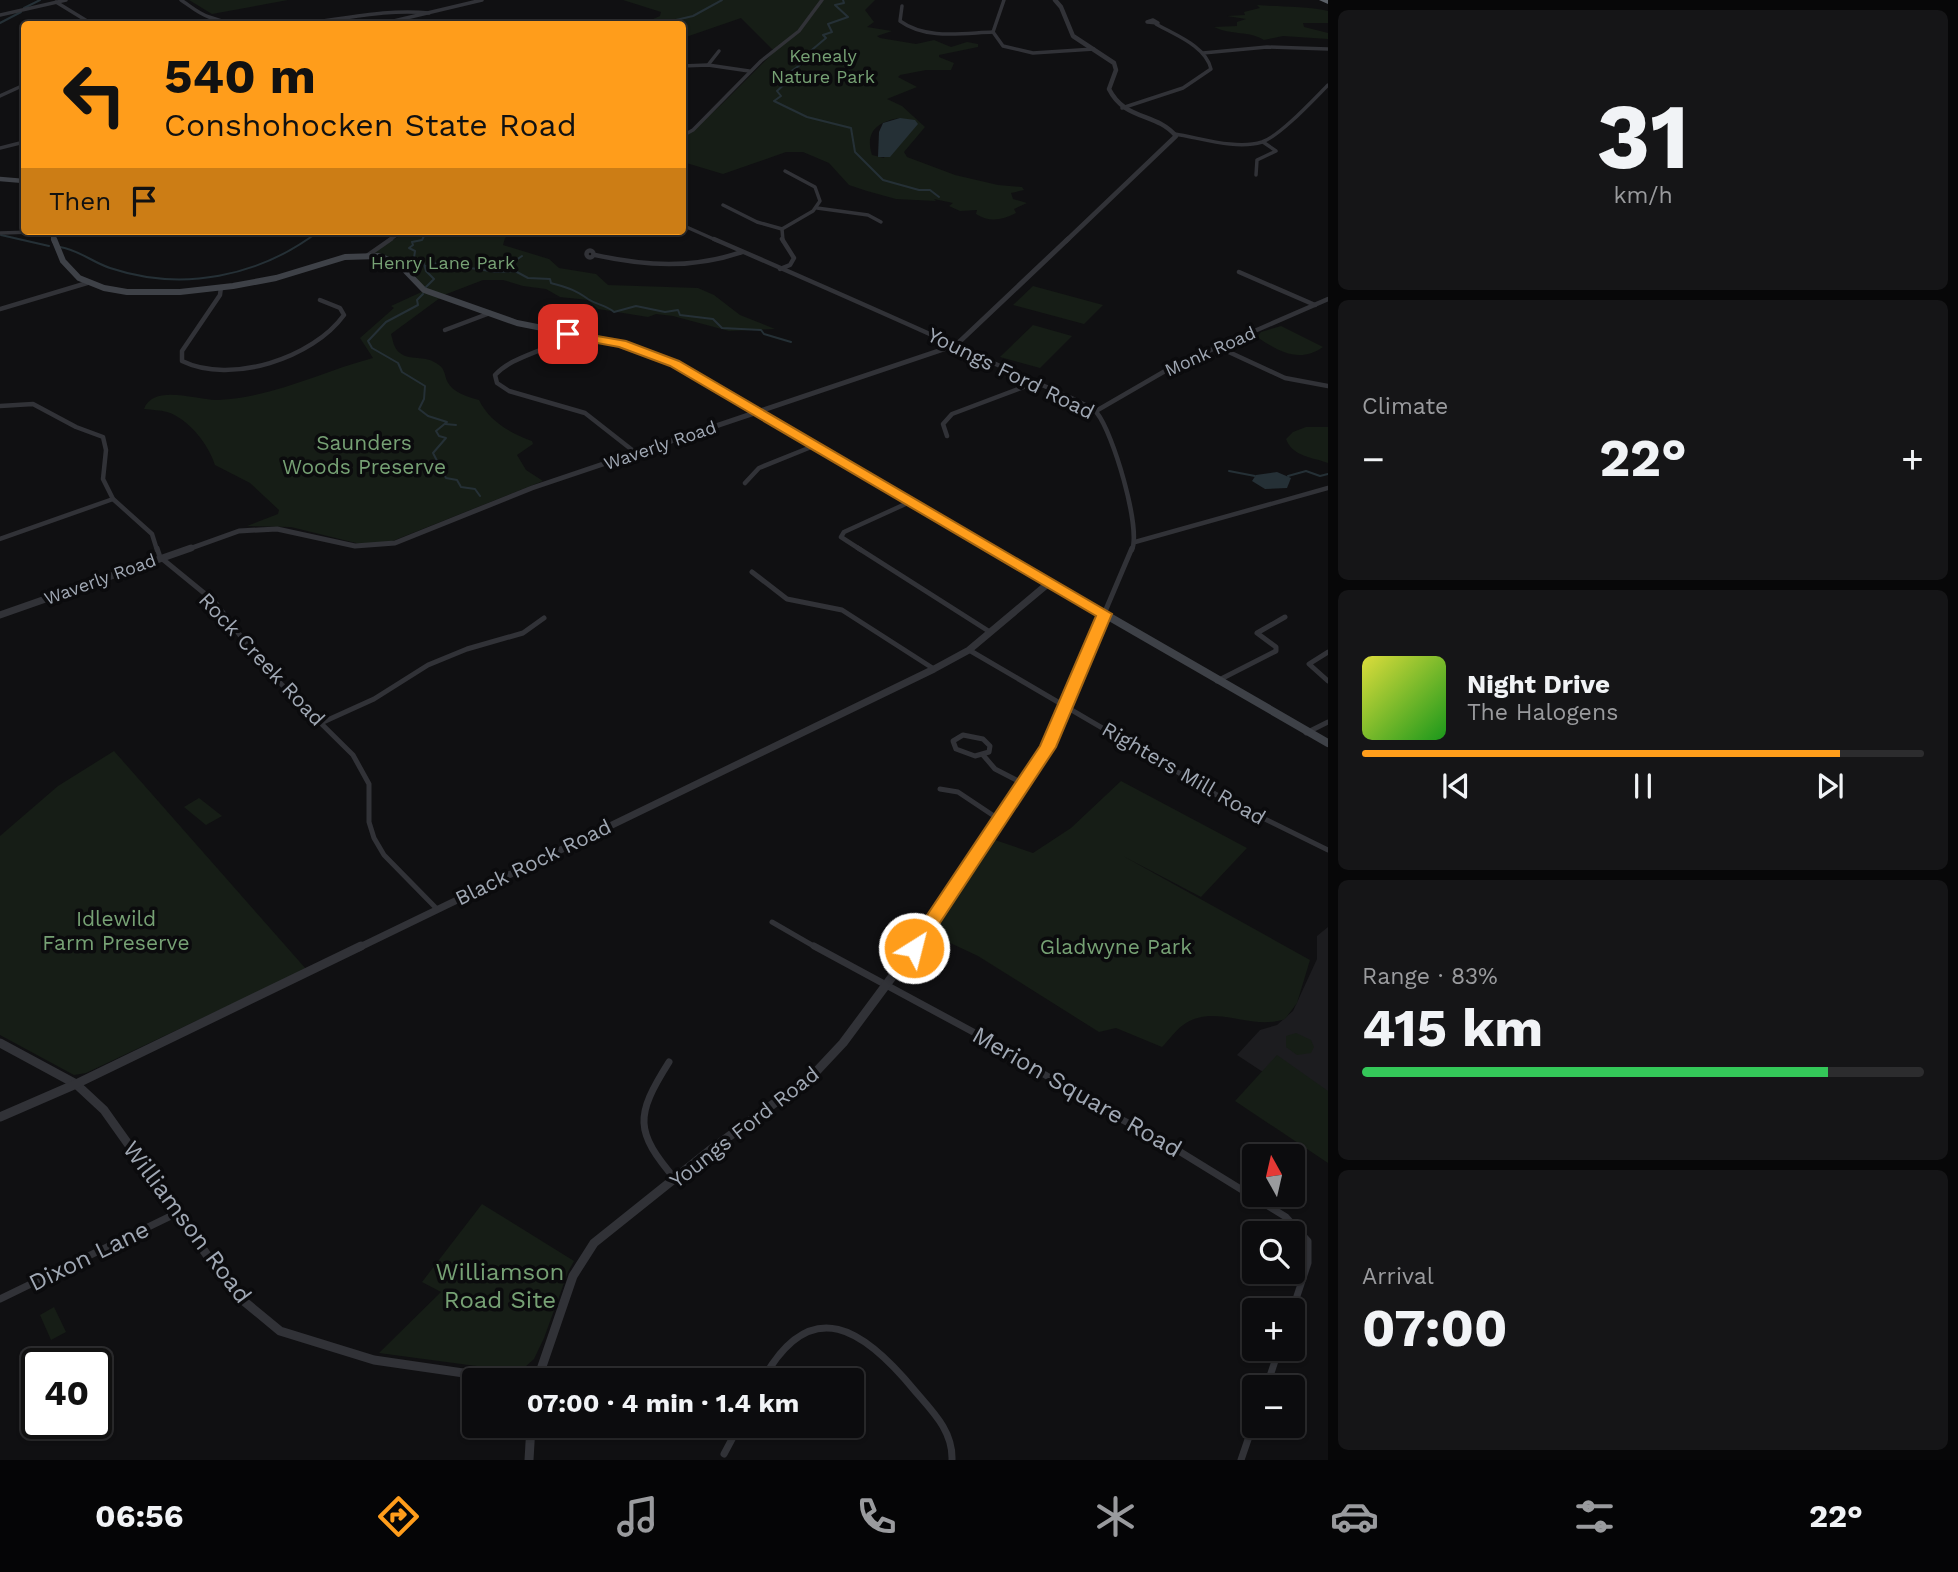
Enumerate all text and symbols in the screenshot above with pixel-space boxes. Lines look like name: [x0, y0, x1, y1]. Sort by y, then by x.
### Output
park label: Kenealy Nature Park: [771, 45, 875, 87]
text: 540 m: [164, 47, 316, 105]
icon: left: [49, 49, 140, 140]
text: 31: [1596, 83, 1690, 190]
text: Conshohocken State Road: [164, 106, 577, 144]
icon: arrive: [125, 182, 163, 220]
text: km/h: [1613, 182, 1673, 209]
text: Then: [49, 186, 111, 216]
park label: Henry Lane Park: [371, 252, 515, 273]
pin: [538, 304, 598, 364]
icon: arrive: [549, 315, 587, 353]
street label: Youngs Ford Road: [923, 322, 1099, 424]
street label: Monk Road: [1161, 322, 1259, 380]
text: Climate: [1362, 393, 1448, 420]
street label: Waverly Road: [601, 416, 719, 474]
text: 22°: [1599, 428, 1687, 489]
park label: Saunders Woods Preserve: [282, 430, 446, 479]
text: −: [1362, 437, 1385, 481]
text: +: [1901, 437, 1924, 481]
street label: Waverly Road: [41, 549, 159, 609]
street label: Rock Creek Road: [194, 587, 330, 731]
text: Night Drive: [1467, 669, 1610, 699]
text: The Halogens: [1467, 699, 1618, 726]
street label: Righters Mill Road: [1098, 716, 1270, 830]
icon: previous: [1437, 767, 1475, 805]
icon: pause: [1624, 767, 1662, 805]
icon: next: [1811, 767, 1849, 805]
street label: Black Rock Road: [451, 813, 615, 911]
park label: Idlewild Farm Preserve: [42, 906, 190, 955]
position arrow: [877, 911, 951, 985]
park label: Gladwyne Park: [1040, 934, 1192, 959]
text: Range · 83%: [1362, 963, 1498, 990]
text: 415 km: [1362, 998, 1543, 1059]
street label: Merion Square Road: [968, 1021, 1186, 1163]
street label: Youngs Ford Road: [664, 1061, 824, 1193]
street label: Williamson Road: [117, 1135, 257, 1309]
north arrow: [1242, 1144, 1306, 1208]
map controls: [1242, 1144, 1305, 1438]
street label: Dixon Lane: [24, 1215, 154, 1297]
button: search: [1242, 1221, 1305, 1284]
park label: Williamson Road Site: [436, 1258, 564, 1314]
text: Arrival: [1362, 1263, 1434, 1290]
button: +: [1242, 1298, 1305, 1361]
text: 07:00: [1362, 1298, 1508, 1359]
speed limit sign: 40: [21, 1348, 112, 1439]
button: −: [1242, 1375, 1305, 1438]
text: 07:00 · 4 min · 1.4 km: [527, 1388, 799, 1418]
icon: directions: [374, 1492, 423, 1541]
icon: music: [613, 1492, 662, 1541]
icon: phone: [852, 1492, 901, 1541]
icon: climate: [1091, 1492, 1140, 1541]
icon: car: [1330, 1492, 1379, 1541]
icon: filters: [1570, 1492, 1619, 1541]
text: 06:56: [95, 1497, 183, 1535]
text: 22°: [1809, 1497, 1863, 1535]

